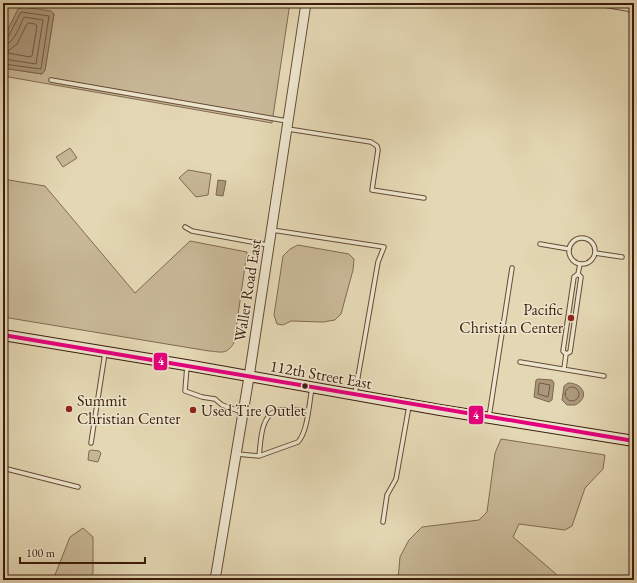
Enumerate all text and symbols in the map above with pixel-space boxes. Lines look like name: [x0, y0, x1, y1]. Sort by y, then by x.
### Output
street label: Waller Road East: [229, 237, 266, 343]
place label: Pacific Christian Center: [459, 299, 564, 338]
marker: Pacific Christian Center: [566, 313, 576, 323]
line badge: 4: [153, 352, 168, 371]
text: 4: [158, 354, 164, 368]
street label: 112th Street East: [268, 355, 373, 394]
unlabelled marker: [300, 381, 310, 391]
place label: Summit Christian Center: [77, 390, 181, 429]
place label: Used Tire Outlet: [201, 400, 306, 421]
marker: Summit Christian Center: [64, 404, 74, 414]
marker: Used Tire Outlet: [188, 405, 198, 415]
line badge: 4: [468, 405, 484, 425]
text: 4: [473, 408, 479, 422]
scale bar: [20, 539, 145, 565]
text: 100 m: [26, 545, 56, 561]

